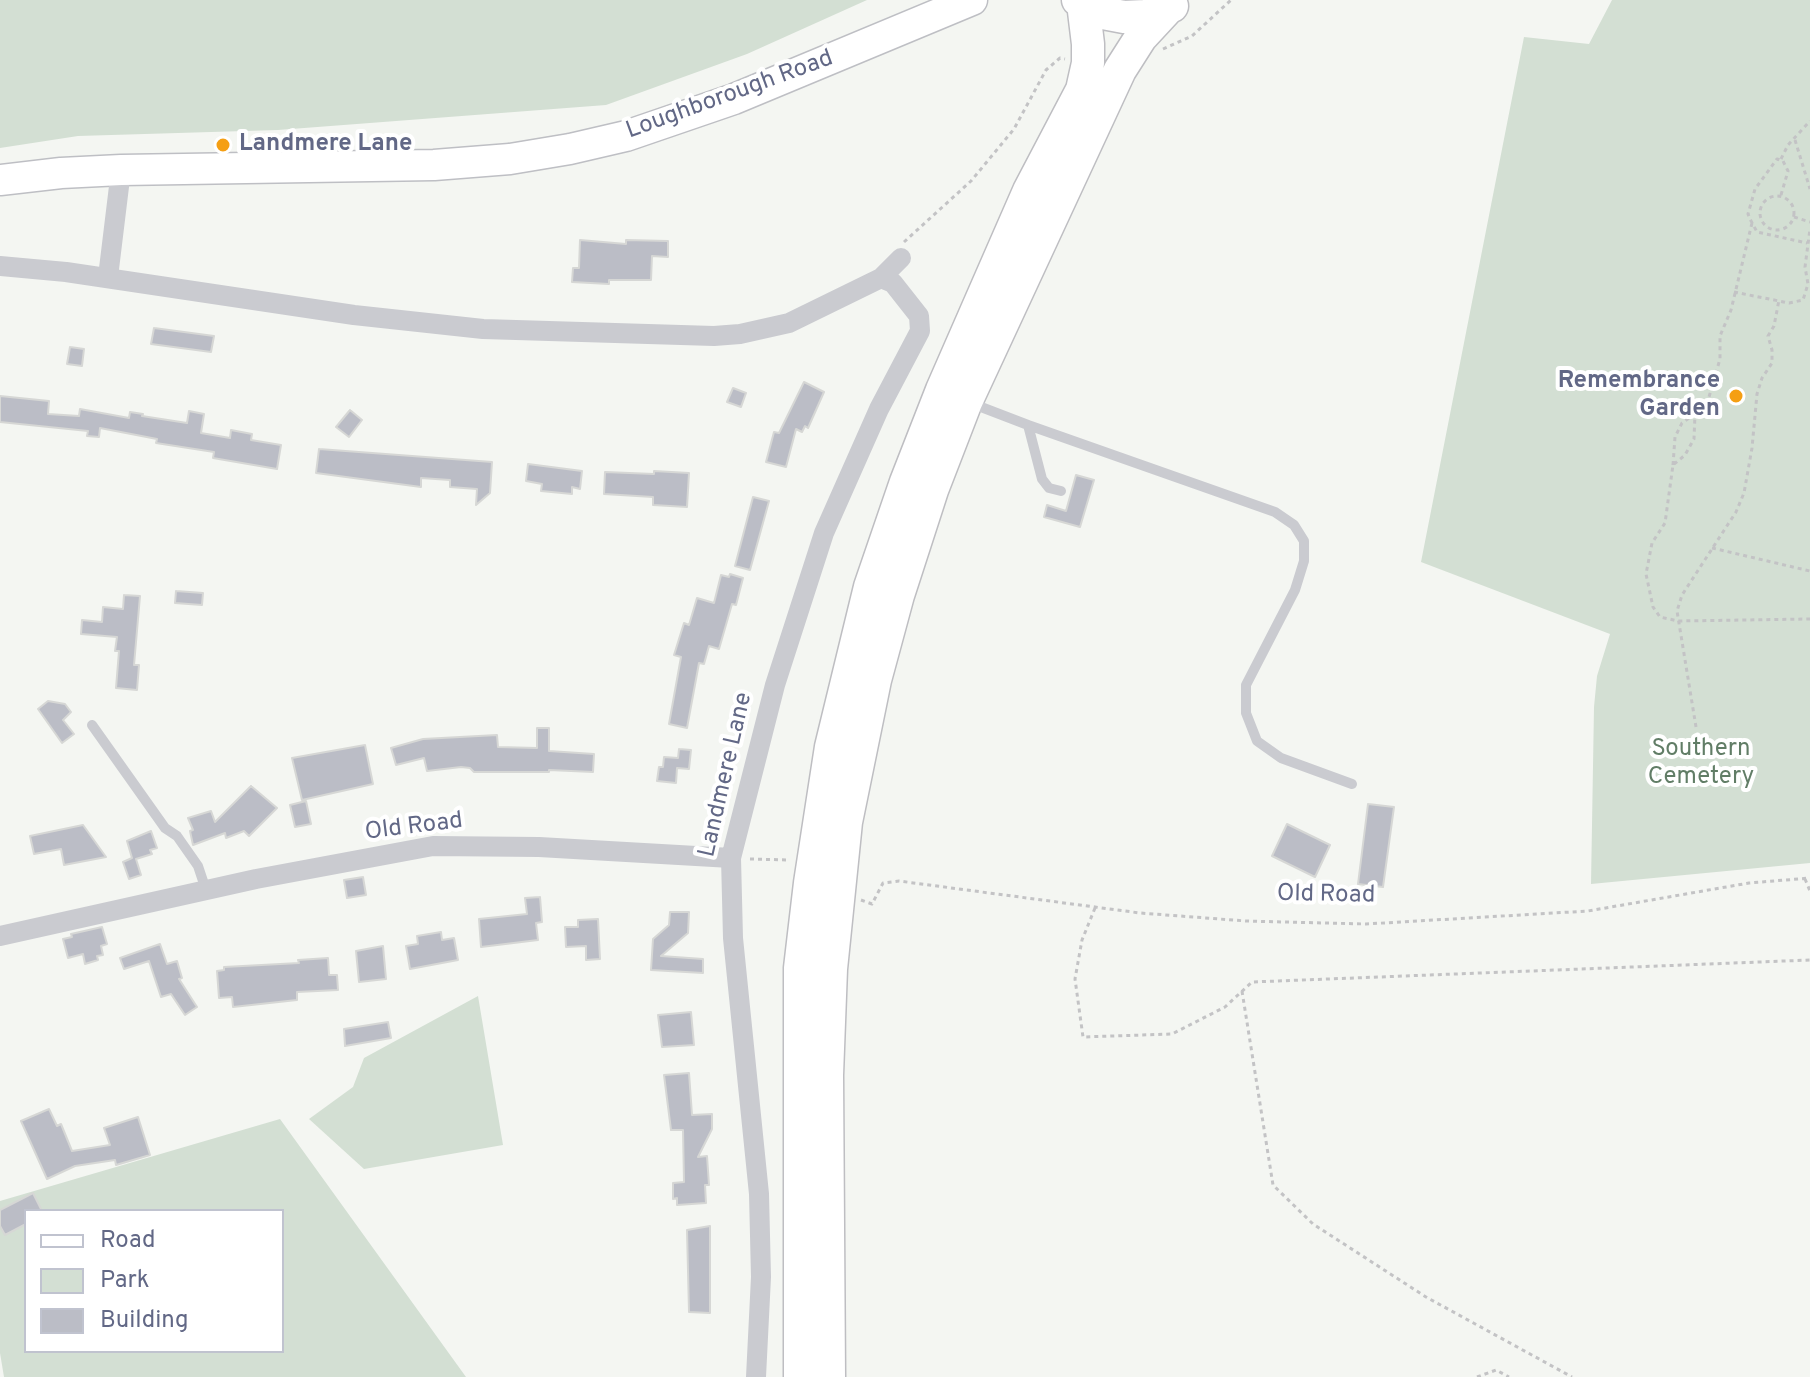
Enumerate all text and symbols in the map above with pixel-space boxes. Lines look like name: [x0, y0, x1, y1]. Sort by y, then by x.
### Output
street label: Loughborough Road: [623, 45, 837, 147]
place label: Landmere Lane: [239, 131, 412, 159]
marker: Landmere Lane: [214, 136, 232, 154]
place label: Remembrance Garden: [1558, 368, 1720, 424]
marker: Remembrance Garden: [1727, 387, 1745, 405]
street label: Landmere Lane: [694, 690, 760, 860]
park label: Southern Cemetery: [1648, 736, 1754, 792]
street label: Old Road: [363, 808, 465, 848]
street label: Old Road: [1277, 881, 1375, 911]
legend: [24, 1209, 284, 1353]
text: Road: [100, 1226, 156, 1256]
text: Park: [100, 1266, 150, 1296]
text: Building: [100, 1306, 189, 1336]

